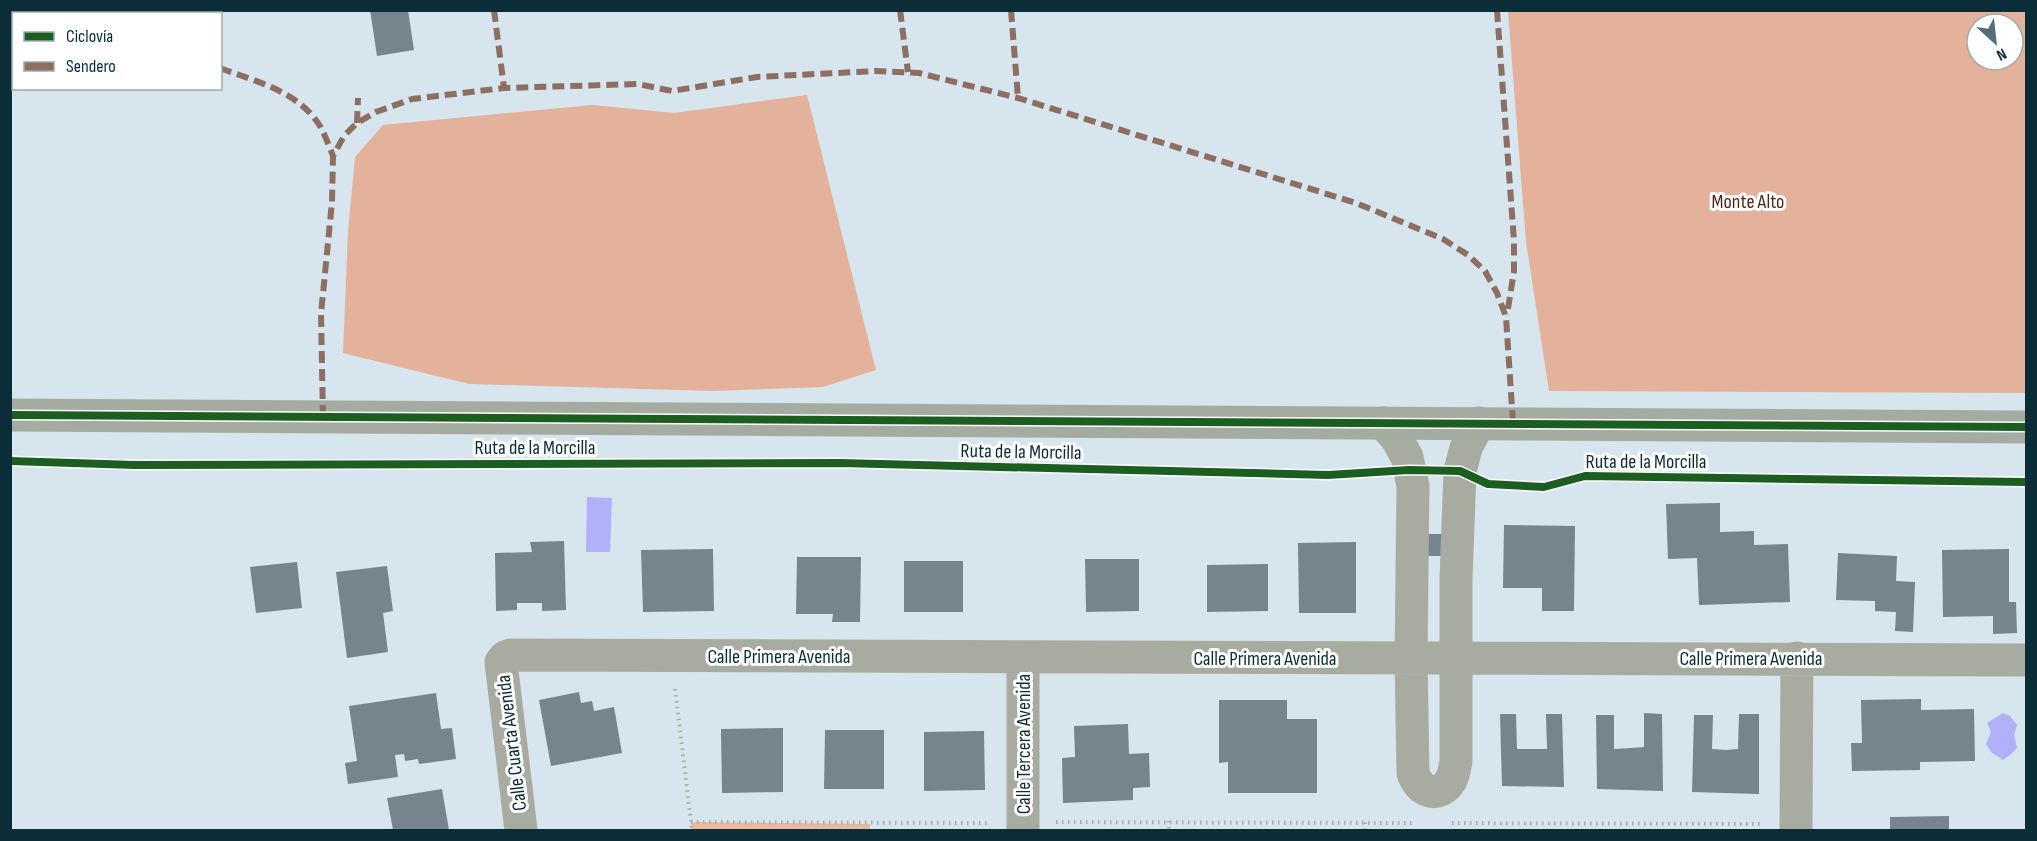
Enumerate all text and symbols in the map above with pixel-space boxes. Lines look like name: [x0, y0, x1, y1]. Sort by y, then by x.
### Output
legend: [12, 12, 222, 90]
north arrow: [1965, 12, 2025, 72]
text: Ciclovía: [66, 26, 113, 47]
text: N: [1993, 44, 2009, 64]
text: Sendero: [66, 56, 116, 77]
park label: Monte Alto: [1712, 190, 1784, 214]
street label: Ruta de la Morcilla: [474, 436, 596, 460]
street label: Ruta de la Morcilla: [960, 439, 1082, 465]
street label: Ruta de la Morcilla: [1585, 450, 1707, 474]
street label: Calle Primera Avenida: [707, 645, 851, 669]
street label: Calle Primera Avenida: [1193, 647, 1337, 671]
street label: Calle Primera Avenida: [1679, 647, 1823, 671]
street label: Calle Cuarta Avenida: [492, 674, 532, 812]
street label: Calle Tercera Avenida: [1012, 674, 1036, 814]

